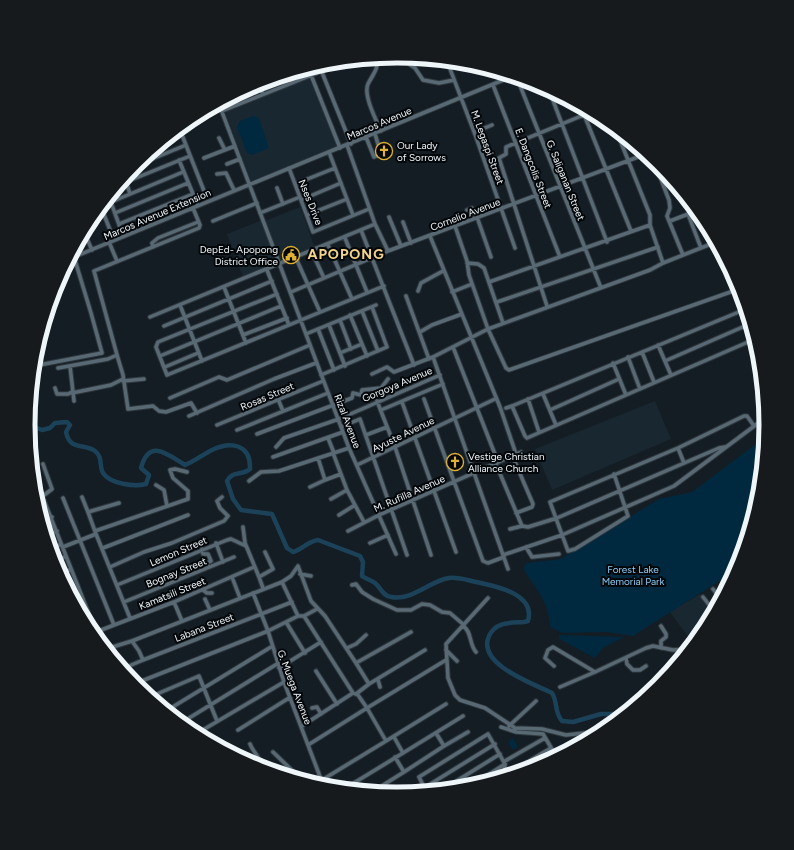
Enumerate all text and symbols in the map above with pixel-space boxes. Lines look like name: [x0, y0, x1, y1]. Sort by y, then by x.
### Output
street label: Marcos Avenue: [345, 104, 414, 143]
street label: M. Legaspi Street: [468, 108, 507, 186]
street label: E. Dangcolis Street: [512, 126, 555, 210]
street label: G. Saliganan Street: [543, 138, 588, 223]
place label: Our Lady of Sorrows: [397, 139, 446, 164]
church icon: Our Lady of Sorrows: [374, 141, 394, 161]
street label: Nses Drive: [295, 177, 326, 227]
street label: Marcos Avenue Extension: [102, 186, 213, 243]
street label: Cornelio Avenue: [428, 195, 503, 234]
place label: DepEd- Apopong District Office: [200, 243, 279, 268]
public building icon: DepEd- Apopong District Office: [281, 245, 301, 265]
district label: APOPONG: [307, 246, 385, 263]
street label: Gorgoya Avenue: [360, 364, 435, 405]
street label: Rosas Street: [238, 379, 296, 414]
street label: Rizal Avenue: [331, 392, 364, 451]
street label: Ayuste Avenue: [370, 414, 437, 455]
place label: Vestige Christian Alliance Church: [468, 450, 545, 475]
church icon: Vestige Christian Alliance Church: [445, 452, 465, 472]
street label: M. Rufilla Avenue: [372, 472, 447, 515]
street label: Lemon Street: [148, 533, 209, 569]
street label: Bognay Street: [144, 554, 209, 591]
park label: Forest Lake Memorial Park: [602, 563, 665, 588]
street label: Kamatsili Street: [137, 574, 207, 613]
street label: Labana Street: [173, 610, 236, 645]
street label: G. Muega Avenue: [274, 648, 315, 727]

